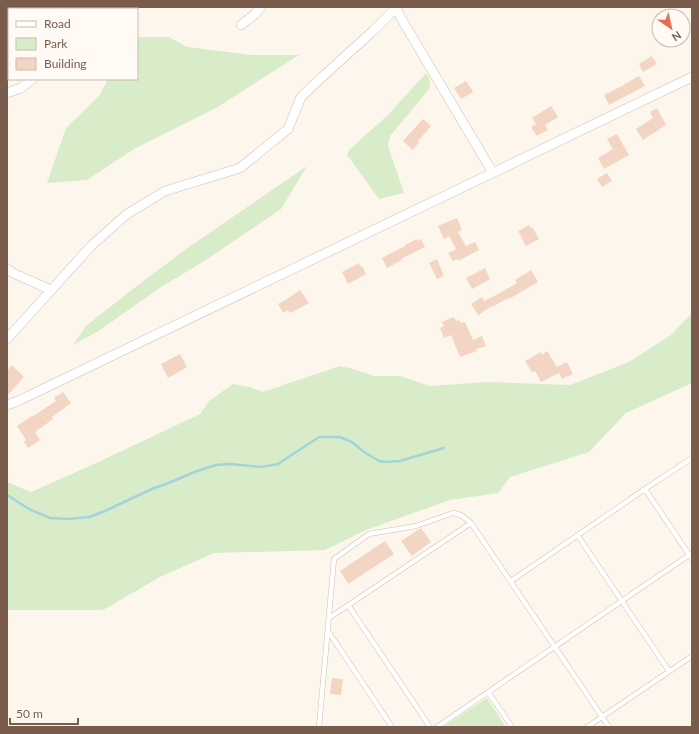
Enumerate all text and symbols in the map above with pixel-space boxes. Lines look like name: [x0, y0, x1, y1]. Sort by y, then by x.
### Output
legend: [8, 8, 138, 80]
north arrow: [651, 8, 691, 48]
text: Road: [44, 16, 71, 31]
text: N: [670, 29, 684, 44]
text: Park: [44, 36, 68, 51]
text: Building: [44, 56, 87, 71]
scale bar: [10, 700, 78, 726]
text: 50 m: [16, 706, 43, 721]

